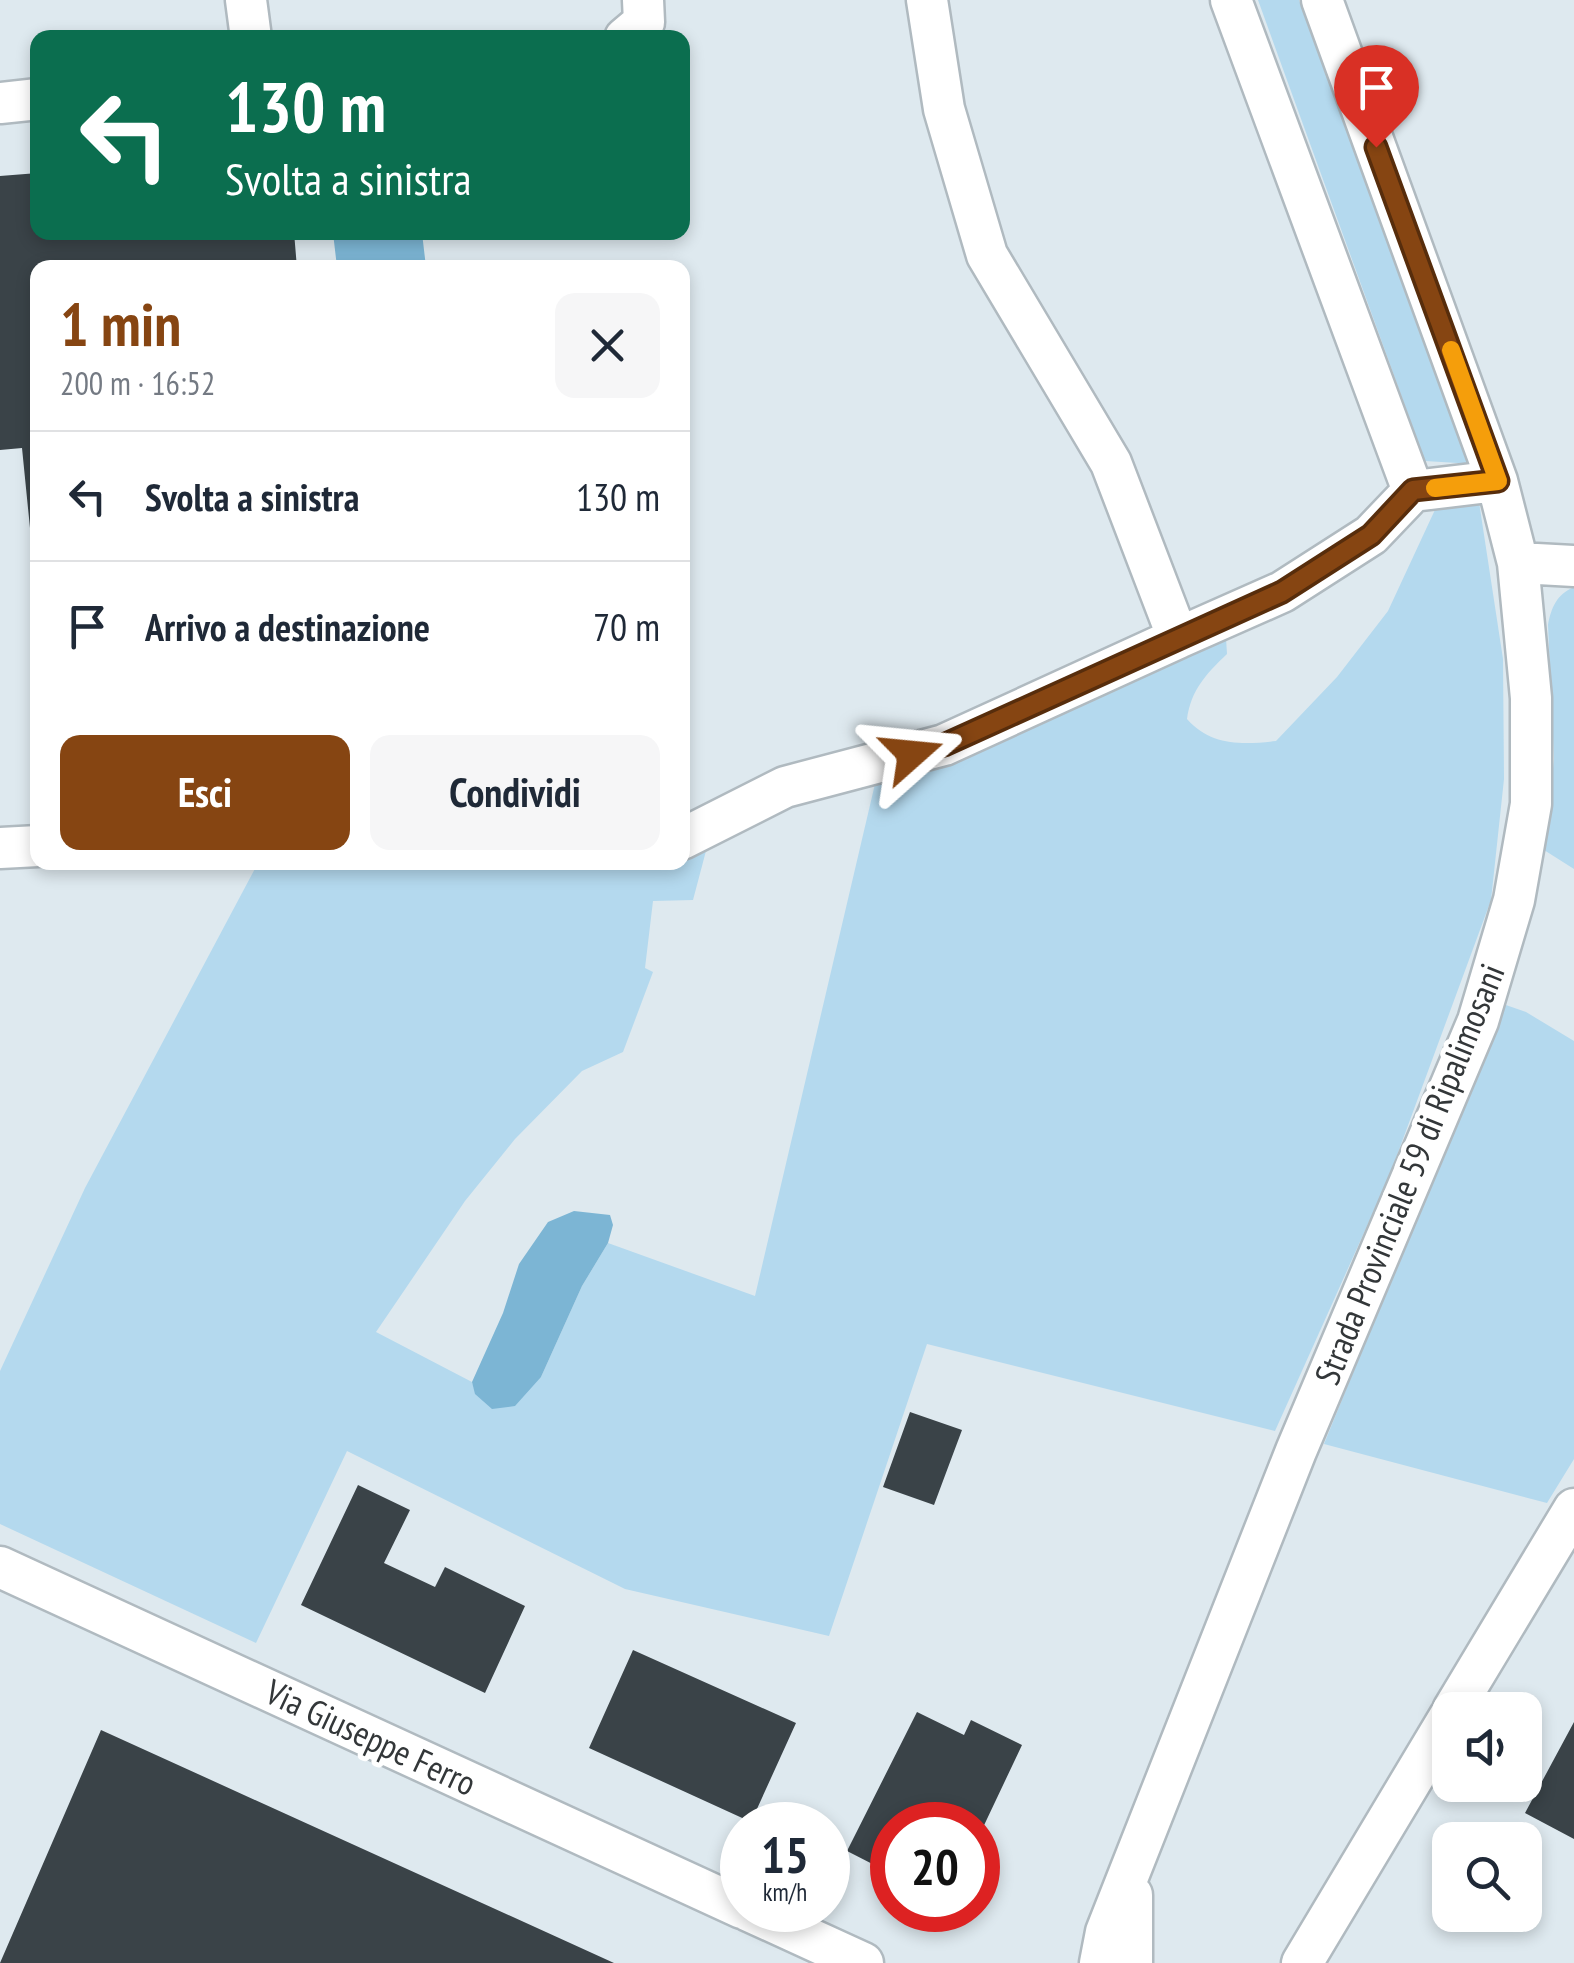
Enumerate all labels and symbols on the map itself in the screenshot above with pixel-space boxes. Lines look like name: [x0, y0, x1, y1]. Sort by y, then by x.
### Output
pin: [1334, 45, 1419, 148]
position arrow: [860, 702, 964, 806]
street label: Strada Provinciale 59 di Ripalimosani: [1303, 957, 1515, 1391]
street label: Via Giuseppe Ferro: [257, 1668, 484, 1806]
speed limit sign: 20: [870, 1802, 1000, 1932]

